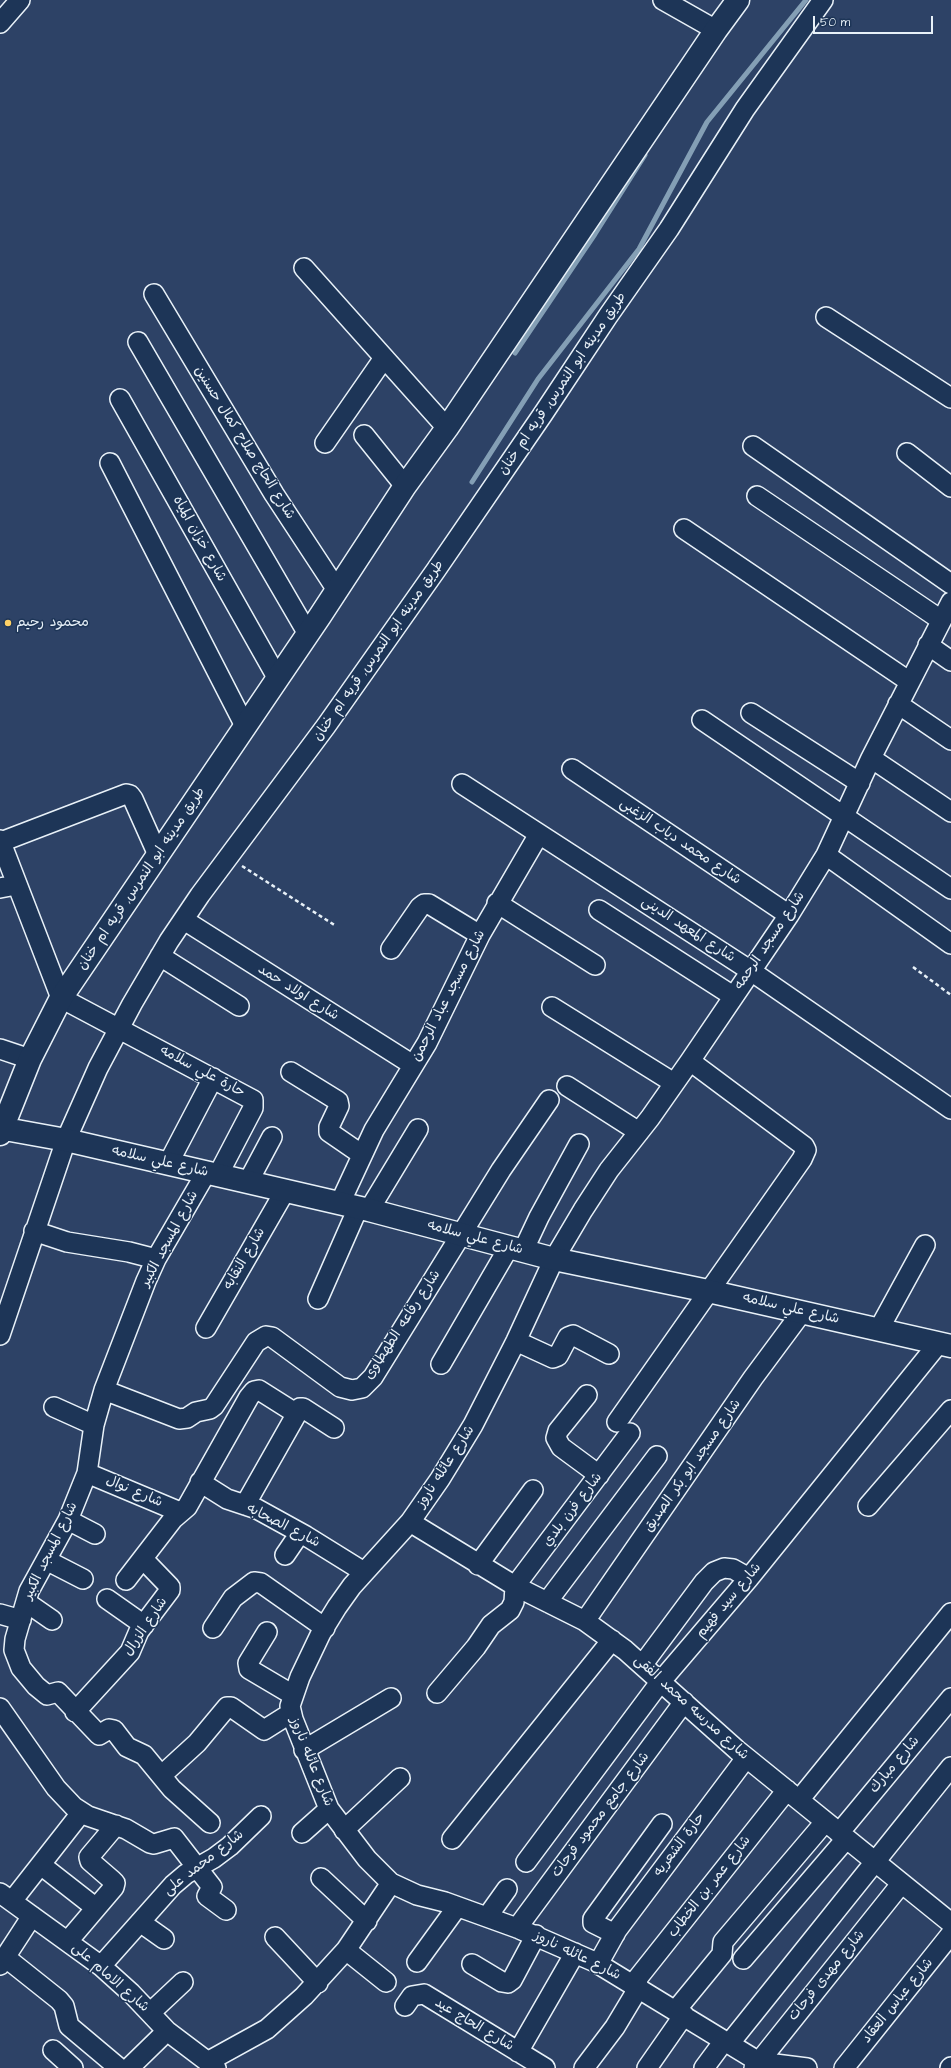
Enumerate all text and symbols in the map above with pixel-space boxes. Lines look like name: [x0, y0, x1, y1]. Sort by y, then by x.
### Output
scale bar: [815, 8, 935, 34]
text: 50 m: [820, 14, 850, 31]
street label: طريق مدينه ابو النمرس, قريه ام خنان: [495, 289, 631, 479]
street label: شارع الحاج صلاح كمال حسنين: [190, 363, 298, 523]
street label: شارع خزان المياه: [168, 493, 230, 585]
street label: طريق مدينه ابو النمرس, قريه ام خنان: [310, 557, 448, 745]
place label: محمود رحيم: [16, 615, 89, 631]
marker: محمود رحيم: [3, 618, 13, 628]
street label: طريق مدينه ابو النمرس, قريه ام خنان: [74, 784, 210, 974]
street label: شارع محمد دياب الزغبى: [616, 795, 744, 889]
street label: شارع مسجد الرحمه: [731, 889, 809, 993]
street label: شارع المعهد الدينى: [638, 893, 738, 967]
street label: شارع مسجد عباد الرحمن: [409, 927, 489, 1065]
street label: شارع اولاد حمد: [254, 961, 342, 1025]
street label: حارة علي سلامه: [157, 1043, 247, 1101]
street label: شارع علي سلامه: [110, 1143, 210, 1181]
street label: شارع المسجد الكبير: [138, 1188, 202, 1290]
street label: شارع علي سلامه: [425, 1217, 525, 1259]
street label: شارع النقابه: [221, 1225, 269, 1293]
street label: شارع رفاعه الطهطاوى: [361, 1267, 445, 1383]
street label: شارع علي سلامه: [741, 1290, 841, 1328]
street label: شارع مسجد ابو بكر الصديق: [641, 1396, 745, 1536]
street label: شارع عائله ناروز: [413, 1423, 479, 1511]
street label: شارع فرن بلدي: [540, 1470, 606, 1550]
street label: شارع نوال: [103, 1473, 165, 1511]
street label: شارع المسجد الكبير: [20, 1499, 82, 1603]
street label: شارع الصحابه: [244, 1500, 322, 1552]
street label: شارع سيد فهيم: [693, 1560, 765, 1642]
street label: شارع الزرال: [120, 1595, 172, 1659]
street label: شارع مدرسه محمد الفقى: [630, 1652, 752, 1764]
street label: شارع عائله ناروز: [285, 1715, 337, 1809]
street label: شارع مبارك: [866, 1733, 924, 1797]
street label: شارع جامع محمود فرحات: [548, 1749, 654, 1881]
street label: حارة الشعريه: [651, 1810, 709, 1880]
street label: شارع محمد على: [161, 1827, 247, 1899]
street label: شارع عمر بن الخطاب: [665, 1833, 755, 1941]
street label: شارع مهدى فرحات: [785, 1927, 869, 2025]
street label: شارع عائله ناروز: [531, 1928, 623, 1984]
street label: شارع الامام على: [68, 1940, 152, 2016]
street label: شارع عباس العقاد: [859, 1955, 937, 2047]
street label: شارع الحاج عيد: [431, 1995, 517, 2055]

